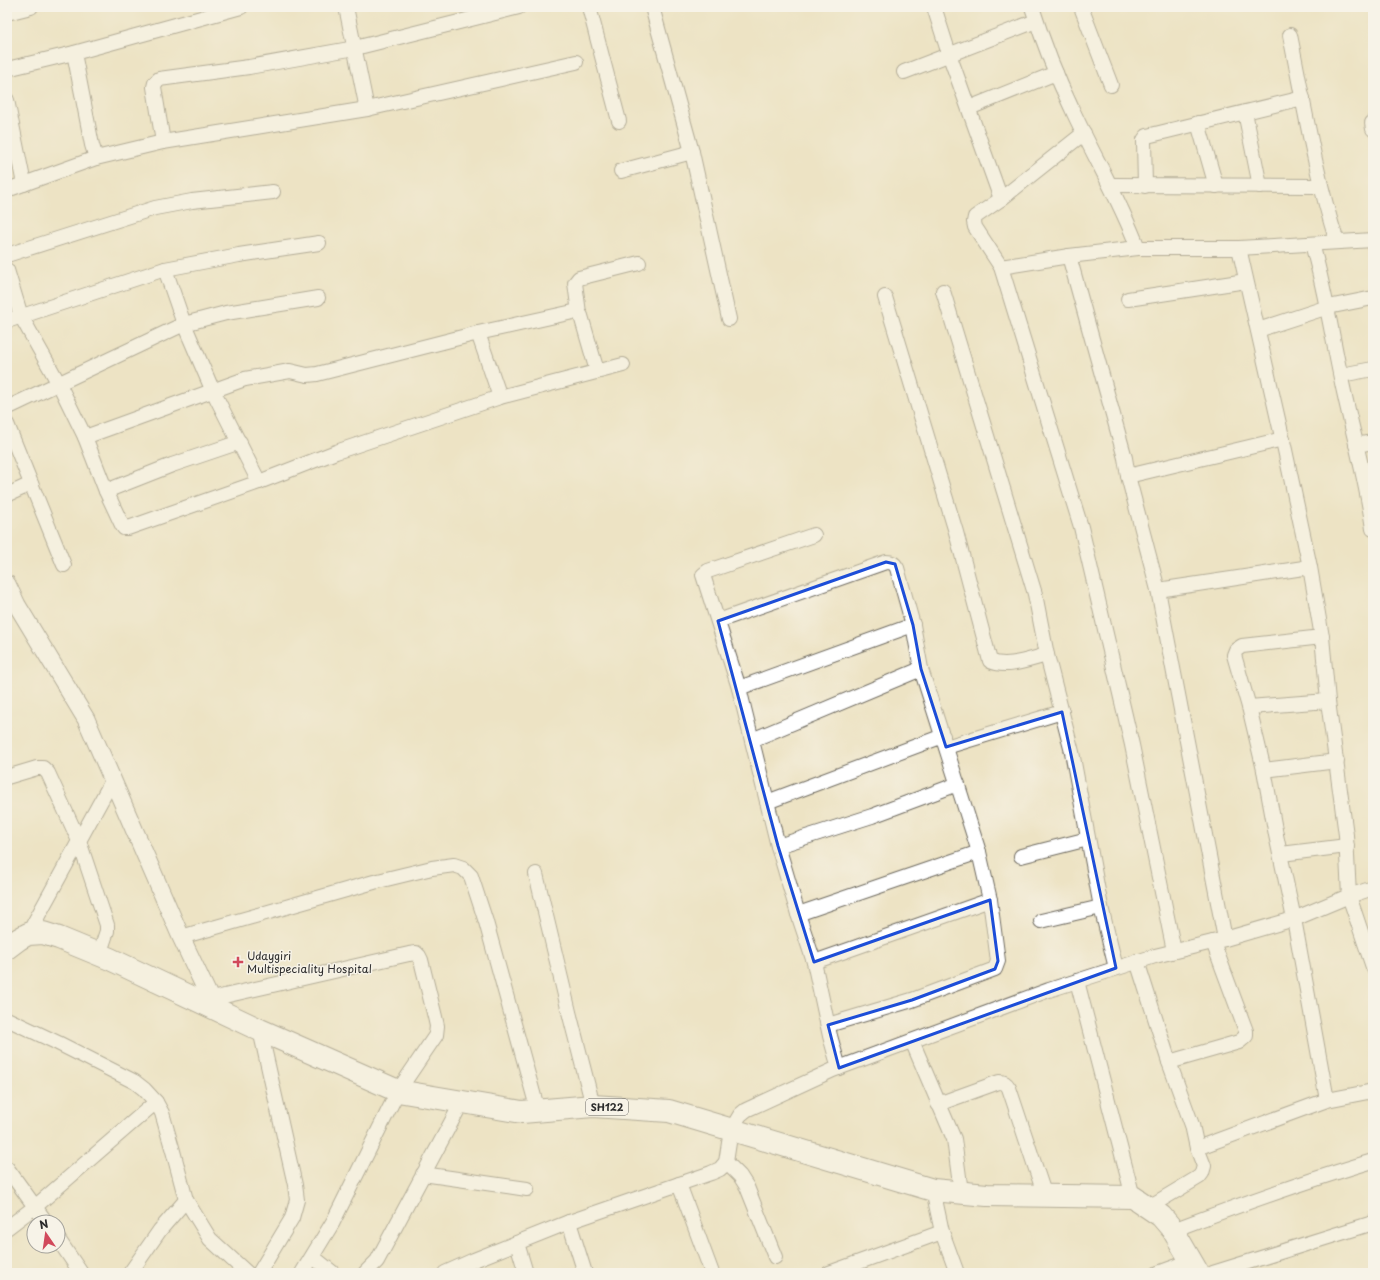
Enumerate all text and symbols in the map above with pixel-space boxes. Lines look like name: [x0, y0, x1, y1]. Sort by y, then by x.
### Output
place label: Udaygiri Multispeciality Hospital: [247, 947, 372, 977]
marker: Udaygiri Multispeciality Hospital: [232, 956, 244, 968]
road number: SH122: [586, 1099, 628, 1115]
north arrow: [26, 1214, 66, 1254]
text: N: [37, 1214, 50, 1233]

